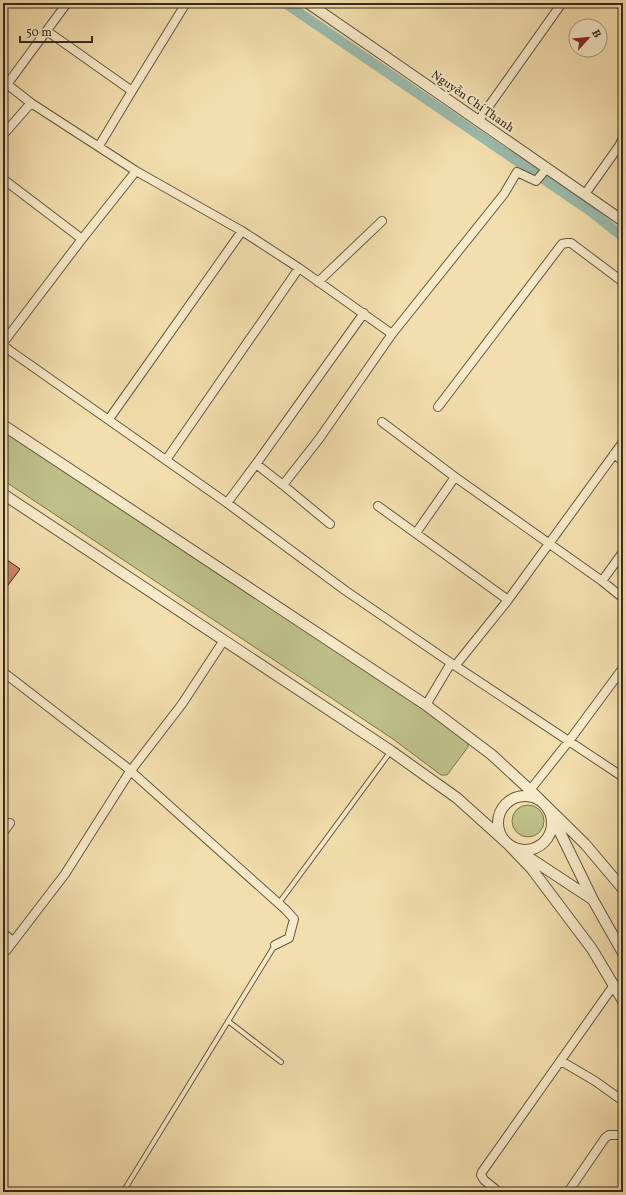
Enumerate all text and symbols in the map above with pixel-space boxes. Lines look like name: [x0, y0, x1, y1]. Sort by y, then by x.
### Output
scale bar: [20, 18, 92, 44]
north arrow: [568, 18, 608, 58]
text: 50 m: [26, 25, 52, 41]
text: B: [587, 27, 604, 41]
street label: Nguyễn Chí Thanh: [428, 67, 517, 136]

